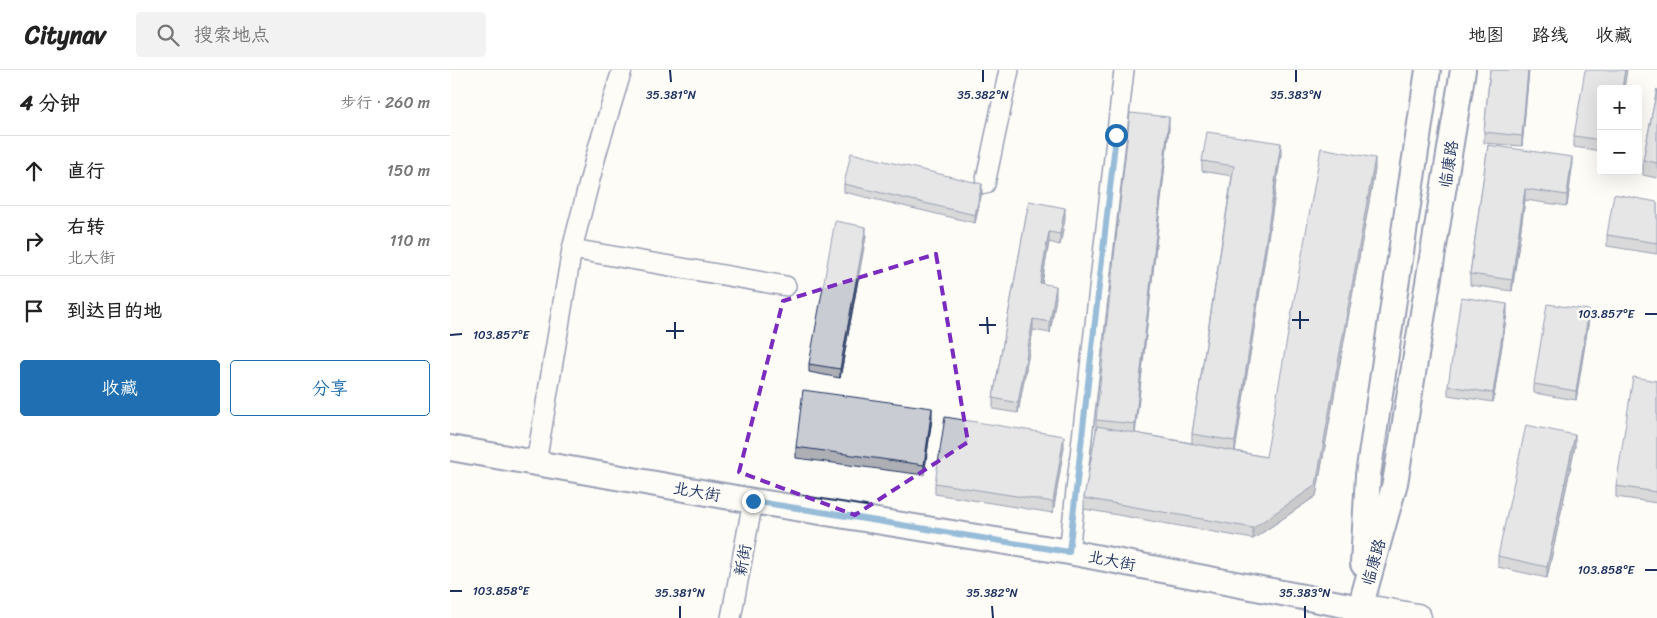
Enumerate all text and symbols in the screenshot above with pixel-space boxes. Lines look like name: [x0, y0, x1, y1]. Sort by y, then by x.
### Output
search box: [136, 12, 486, 57]
text: Citynav: [25, 14, 106, 56]
text: 搜索地点: [194, 18, 270, 51]
text: 地图: [1468, 19, 1504, 51]
text: 路线: [1532, 19, 1568, 51]
text: 收藏: [1596, 19, 1632, 51]
icon: search: [154, 21, 182, 49]
text: 4 分钟: [20, 84, 81, 122]
text: 35.381°N: [646, 84, 697, 106]
text: 35.382°N: [957, 84, 1010, 106]
text: 35.383°N: [1270, 84, 1322, 106]
map controls: [1597, 85, 1642, 175]
button: +: [1597, 85, 1642, 130]
text: 步行 · 260 m: [341, 88, 430, 117]
route start: [1105, 124, 1128, 147]
button: −: [1597, 130, 1642, 175]
street label: 临康路: [1430, 138, 1467, 190]
text: 直行: [67, 154, 105, 187]
text: 150 m: [387, 156, 430, 185]
icon: ahead: [20, 157, 48, 185]
text: 右转: [67, 210, 105, 243]
text: 110 m: [390, 226, 430, 255]
icon: right: [20, 227, 48, 255]
text: 北大街: [67, 243, 115, 272]
text: 到达目的地: [67, 294, 162, 327]
icon: arrive: [20, 297, 48, 325]
text: 103.857°E: [1578, 303, 1635, 325]
text: 103.857°E: [473, 324, 530, 346]
button: 收藏: [20, 360, 220, 416]
button: 分享: [230, 360, 430, 416]
street label: 北大街: [671, 473, 723, 510]
route end: [742, 490, 765, 513]
street label: 临康路: [1353, 535, 1394, 589]
street label: 新街: [725, 542, 760, 578]
street label: 北大街: [1086, 542, 1138, 579]
text: 103.858°E: [1578, 559, 1636, 581]
text: 103.858°E: [473, 580, 531, 602]
text: 35.381°N: [655, 582, 706, 604]
text: 35.382°N: [966, 582, 1019, 604]
text: 35.383°N: [1279, 582, 1331, 604]

